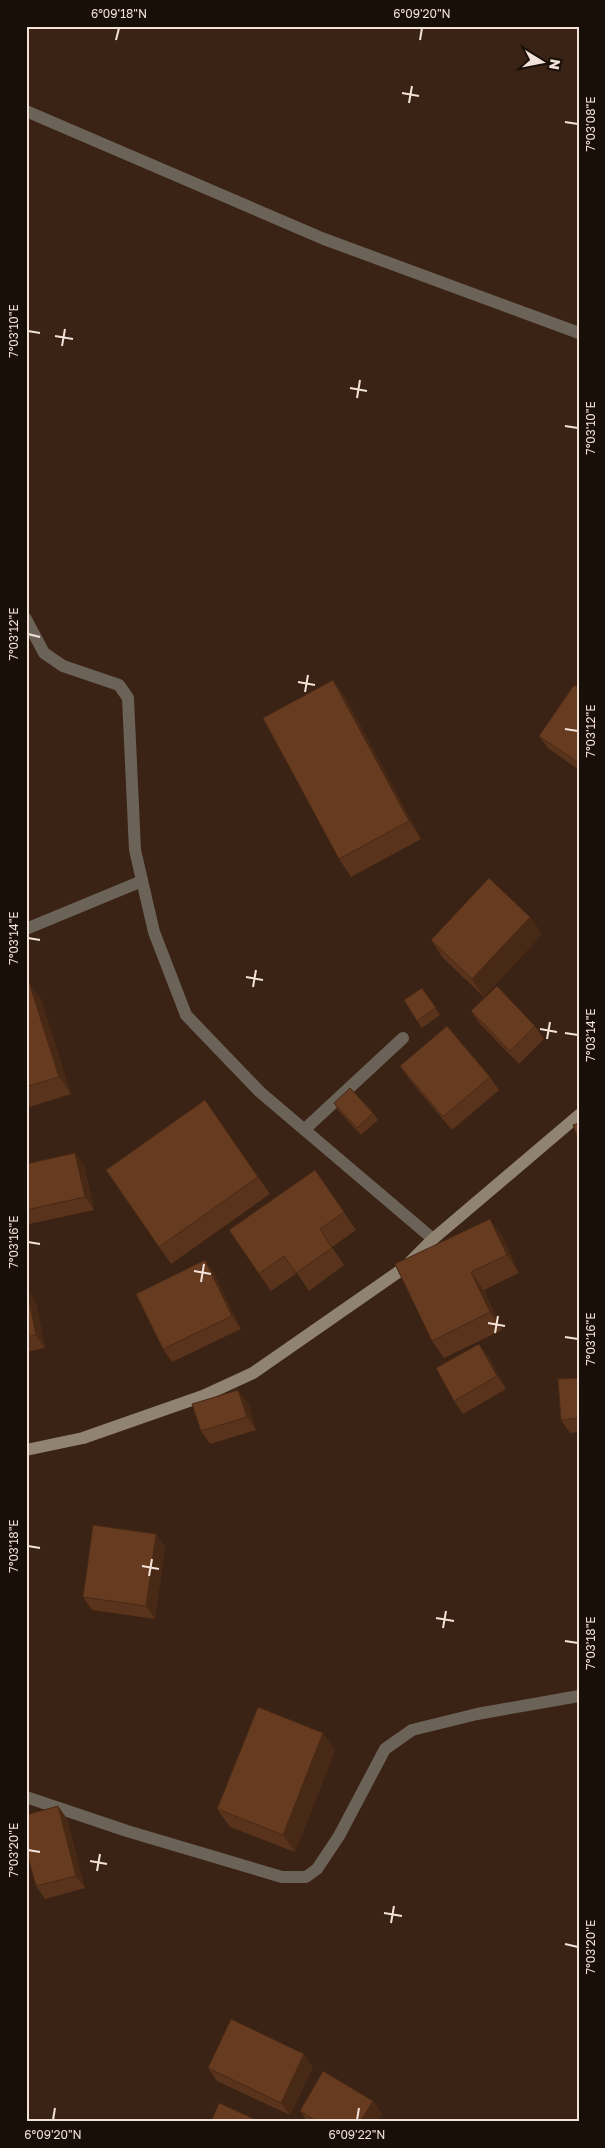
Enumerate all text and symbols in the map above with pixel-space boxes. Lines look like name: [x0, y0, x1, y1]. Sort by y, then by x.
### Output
text: 6°09'18"N: [91, 6, 147, 21]
text: 6°09'20"N: [393, 6, 451, 21]
north arrow: [518, 38, 568, 88]
text: N: [546, 58, 565, 71]
text: 7°03'08"E: [583, 97, 598, 151]
text: 7°03'10"E: [6, 304, 21, 358]
text: 7°03'10"E: [583, 401, 598, 455]
text: 7°03'12"E: [6, 608, 21, 660]
text: 7°03'12"E: [583, 705, 598, 757]
text: 7°03'14"E: [6, 911, 21, 965]
text: 7°03'14"E: [583, 1008, 598, 1062]
text: 7°03'16"E: [6, 1215, 21, 1269]
text: 7°03'16"E: [583, 1312, 598, 1366]
text: 7°03'18"E: [6, 1519, 21, 1573]
text: 7°03'18"E: [583, 1616, 598, 1670]
text: 7°03'20"E: [6, 1823, 21, 1877]
text: 7°03'20"E: [583, 1920, 598, 1974]
text: 6°09'20"N: [24, 2127, 82, 2142]
text: 6°09'22"N: [328, 2127, 386, 2142]

